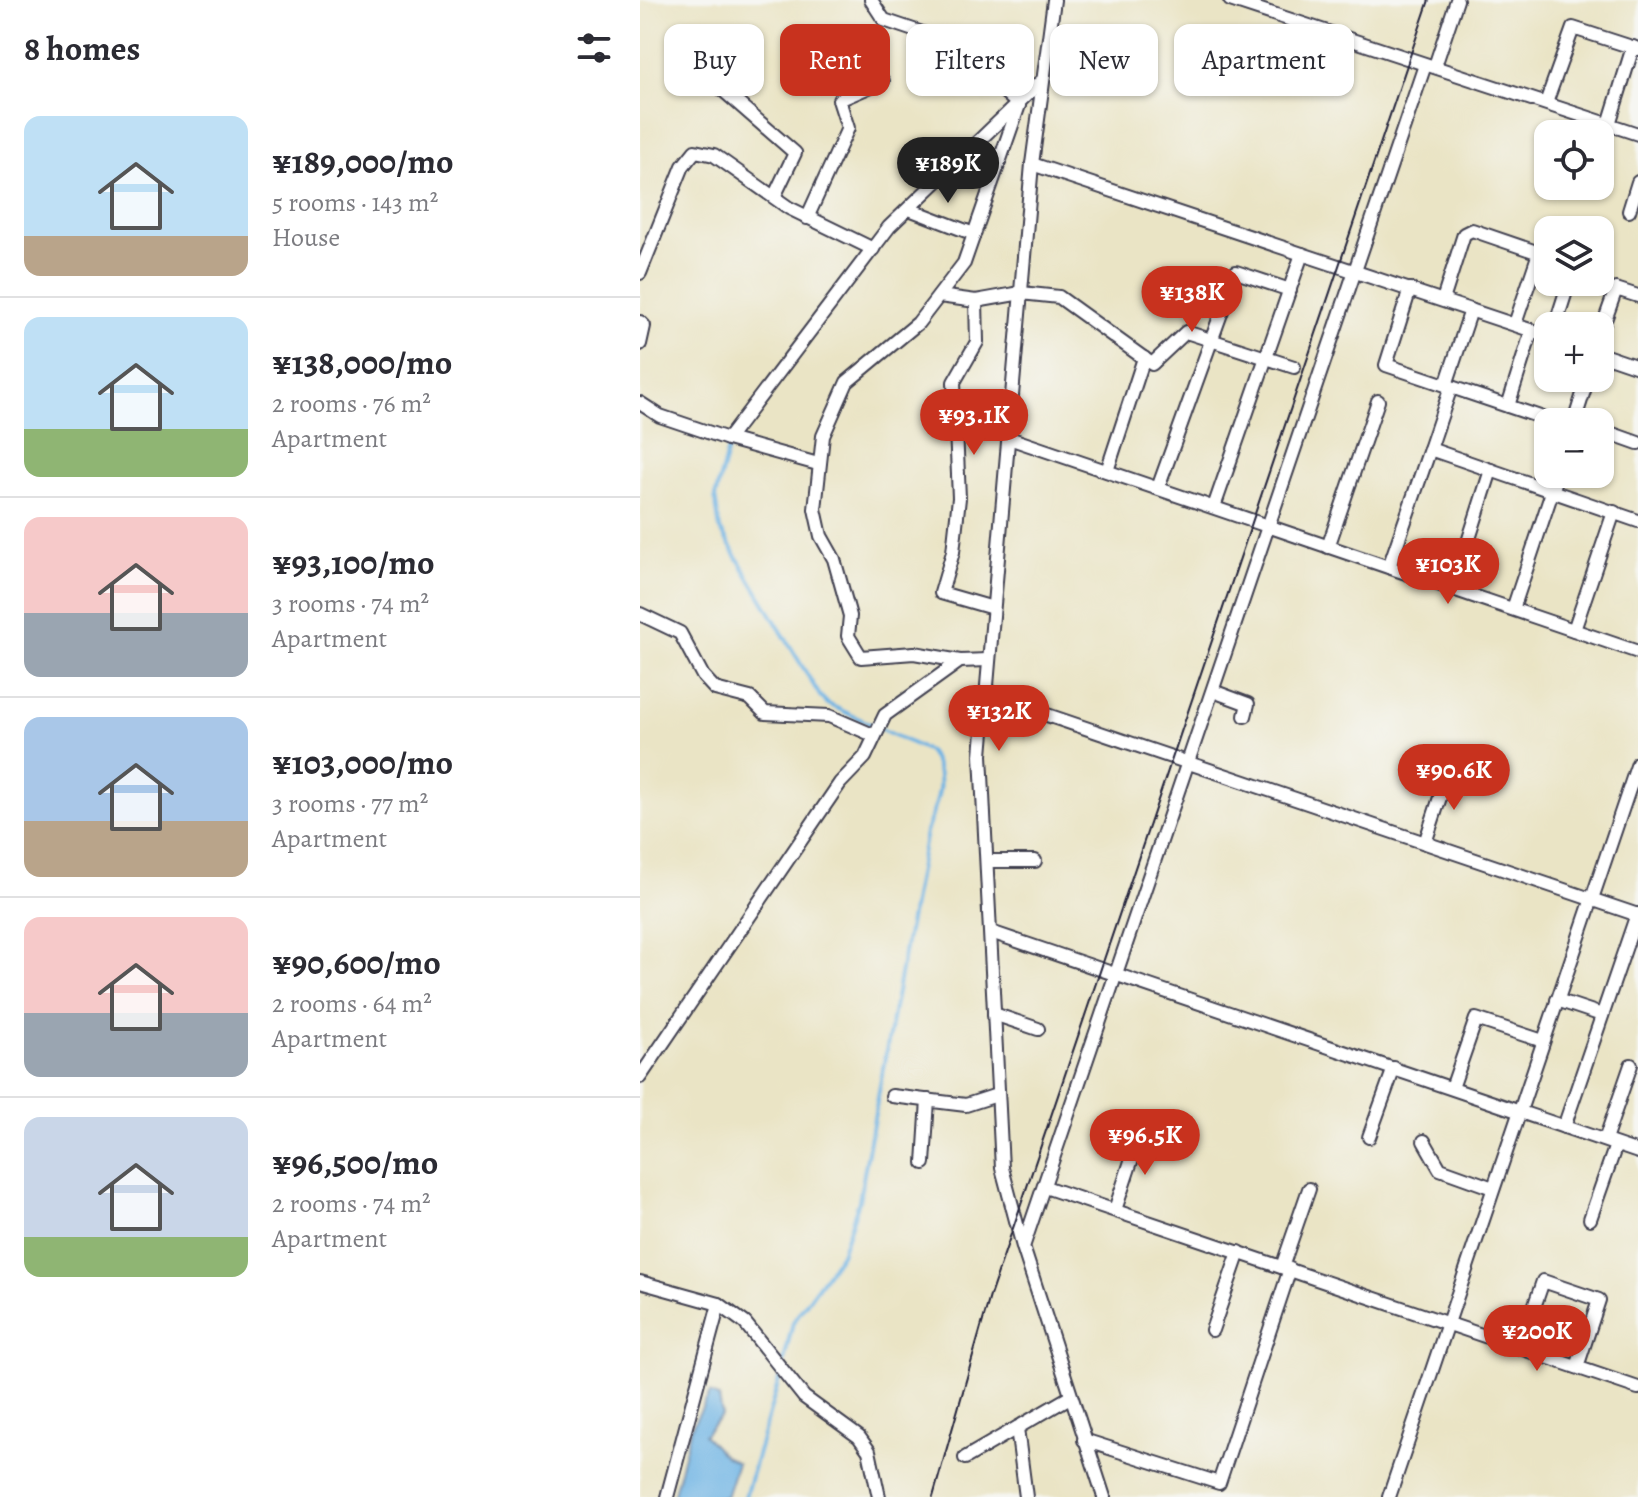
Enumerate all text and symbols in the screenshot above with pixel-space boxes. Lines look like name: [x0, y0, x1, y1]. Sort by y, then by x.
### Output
chip: Buy: [664, 24, 764, 96]
chip: Rent: [780, 24, 890, 96]
chip: Filters: [906, 24, 1034, 96]
chip: New: [1050, 24, 1158, 96]
chip: Apartment: [1174, 24, 1354, 96]
text: 8 homes: [24, 25, 140, 72]
icon: filters: [572, 26, 616, 70]
map controls: [1534, 120, 1614, 488]
button: locate: [1534, 120, 1614, 200]
pin: ¥189K: [892, 137, 1004, 205]
text: ¥189,000/mo: [272, 138, 453, 185]
text: ¥189K: [915, 145, 981, 180]
icon: home: [88, 148, 184, 244]
text: 5 rooms · 143 m²: [272, 185, 438, 220]
button: layers: [1534, 216, 1614, 296]
text: House: [272, 220, 340, 255]
pin: ¥138K: [1136, 266, 1248, 334]
text: ¥138K: [1160, 274, 1224, 309]
button: +: [1534, 312, 1614, 392]
text: ¥138,000/mo: [272, 339, 452, 386]
icon: home: [88, 349, 184, 445]
text: 2 rooms · 76 m²: [272, 386, 431, 421]
pin: ¥93.1K: [909, 389, 1039, 457]
text: ¥93.1K: [938, 397, 1010, 432]
button: −: [1534, 408, 1614, 488]
text: Apartment: [272, 421, 387, 456]
pin: ¥103K: [1392, 538, 1504, 606]
text: ¥93,100/mo: [272, 539, 435, 586]
text: ¥103K: [1415, 546, 1481, 581]
icon: home: [88, 549, 184, 645]
text: 3 rooms · 74 m²: [272, 586, 429, 621]
text: Apartment: [272, 621, 387, 656]
pin: ¥132K: [943, 685, 1055, 753]
text: ¥132K: [966, 693, 1032, 728]
text: ¥103,000/mo: [272, 739, 453, 786]
pin: ¥90.6K: [1389, 744, 1519, 812]
icon: home: [88, 749, 184, 845]
text: ¥90.6K: [1416, 752, 1492, 787]
text: 3 rooms · 77 m²: [272, 786, 428, 821]
text: Apartment: [272, 821, 387, 856]
text: ¥90,600/mo: [272, 939, 441, 986]
icon: home: [88, 949, 184, 1045]
text: 2 rooms · 64 m²: [272, 986, 432, 1021]
text: Apartment: [272, 1021, 387, 1056]
pin: ¥96.5K: [1080, 1109, 1210, 1177]
text: ¥96.5K: [1108, 1117, 1182, 1152]
text: ¥96,500/mo: [272, 1139, 438, 1186]
icon: home: [88, 1149, 184, 1245]
text: 2 rooms · 74 m²: [272, 1186, 431, 1221]
text: Apartment: [272, 1221, 387, 1256]
pin: ¥200K: [1481, 1305, 1593, 1373]
text: ¥200K: [1502, 1313, 1572, 1348]

